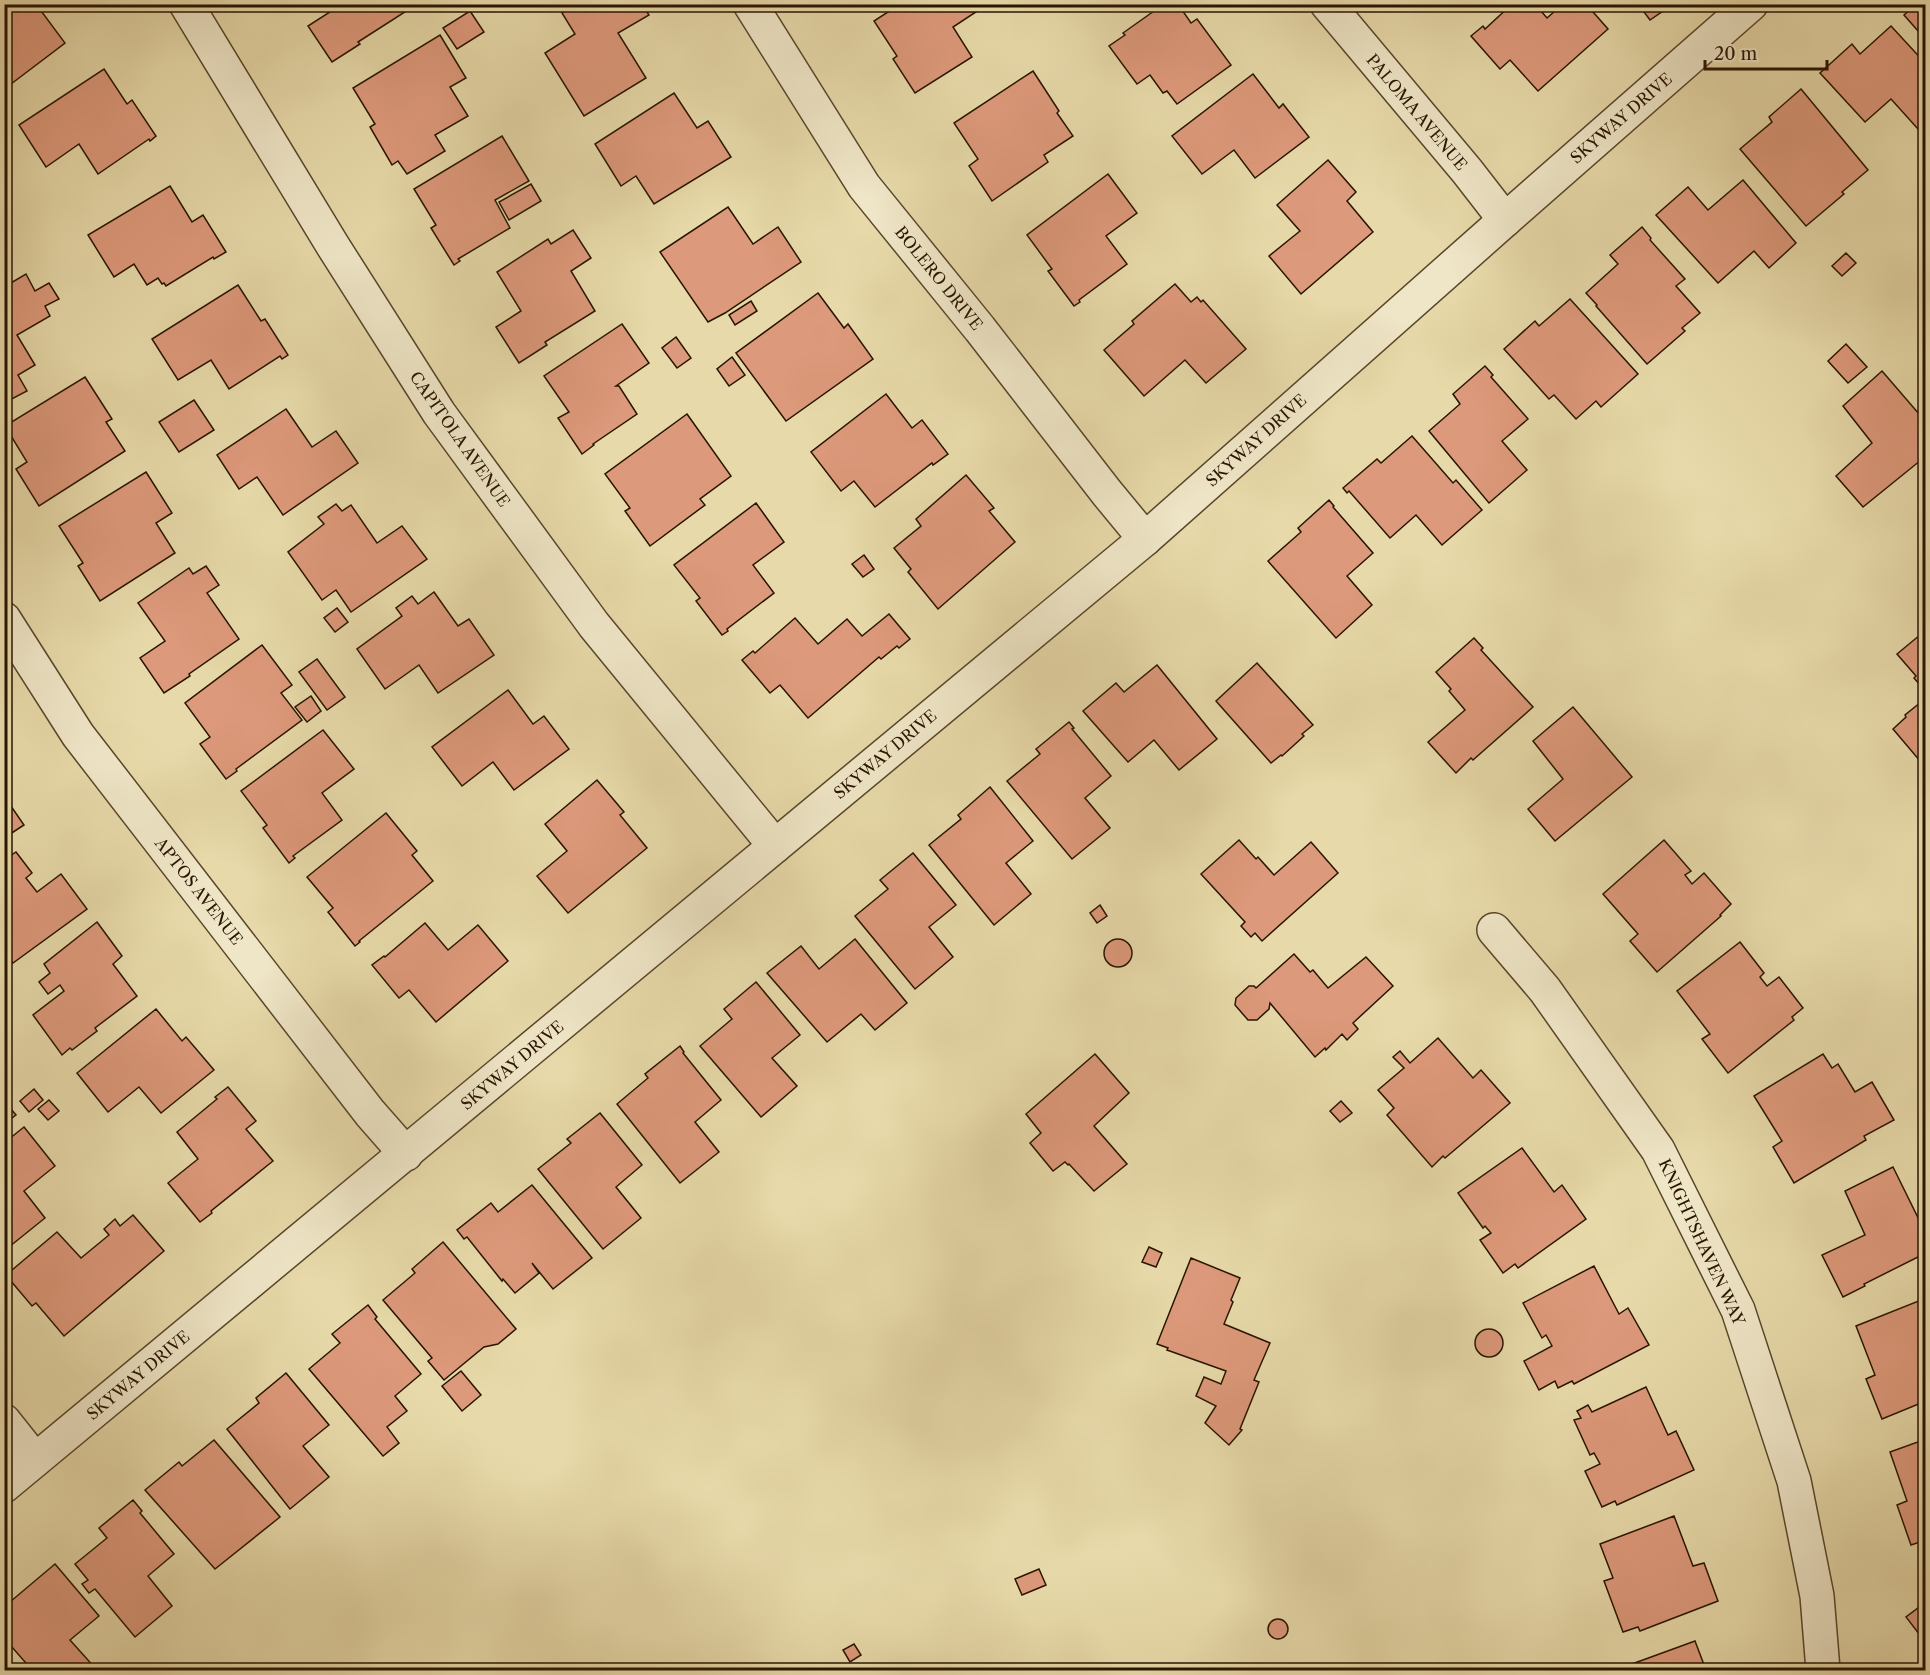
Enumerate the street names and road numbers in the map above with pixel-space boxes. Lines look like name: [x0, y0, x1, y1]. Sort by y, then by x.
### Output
street label: PALOMA AVENUE: [1362, 50, 1472, 174]
street label: SKYWAY DRIVE: [1566, 68, 1676, 168]
street label: BOLERO DRIVE: [891, 222, 987, 334]
street label: CAPITOLA AVENUE: [406, 367, 514, 511]
street label: SKYWAY DRIVE: [1202, 390, 1310, 490]
street label: SKYWAY DRIVE: [829, 705, 941, 803]
street label: APTOS AVENUE: [150, 833, 247, 949]
street label: SKYWAY DRIVE: [456, 1016, 568, 1114]
street label: KNIGHTSHAVEN WAY: [1655, 1155, 1750, 1329]
street label: SKYWAY DRIVE: [82, 1326, 194, 1424]

